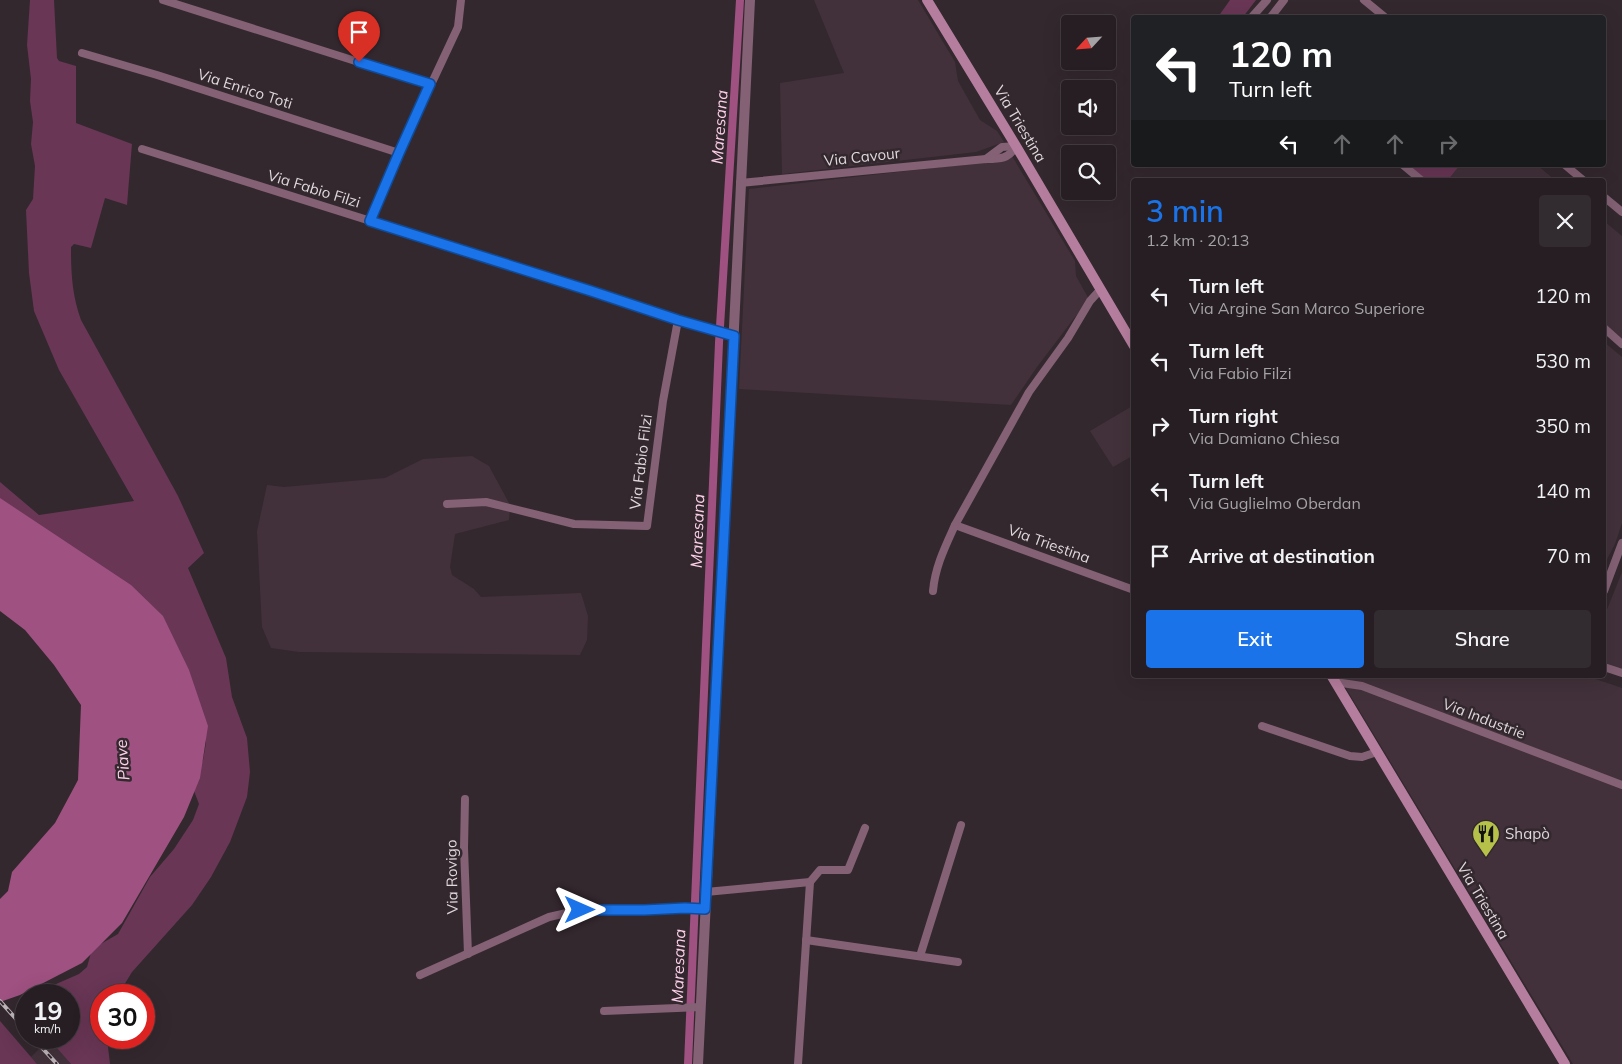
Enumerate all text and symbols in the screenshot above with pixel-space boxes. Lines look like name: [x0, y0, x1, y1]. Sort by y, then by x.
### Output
pin: [338, 11, 380, 62]
north arrow: [1061, 15, 1116, 70]
map controls: [1061, 15, 1116, 200]
icon: arrive: [345, 18, 373, 46]
text: 120 m: [1229, 32, 1333, 76]
icon: left: [1146, 35, 1211, 100]
street label: Via Enrico Toti: [195, 64, 295, 113]
text: Turn left: [1229, 75, 1312, 103]
button: sound: [1061, 80, 1116, 135]
street label: Via Triestina: [990, 82, 1051, 166]
water label: Maresana: [706, 89, 732, 165]
icon: left: [1275, 130, 1303, 158]
icon: ahead: [1328, 130, 1356, 158]
icon: ahead: [1381, 130, 1409, 158]
icon: right: [1434, 130, 1462, 158]
street label: Via Cavour: [823, 143, 901, 170]
button: search: [1061, 145, 1116, 200]
street label: Via Fabio Filzi: [265, 165, 363, 212]
text: 3 min: [1146, 192, 1224, 230]
button: close: [1539, 195, 1591, 247]
text: 1.2 km · 20:13: [1146, 230, 1249, 250]
text: Turn left: [1189, 274, 1264, 298]
icon: left: [1146, 282, 1174, 310]
text: 120 m: [1535, 284, 1591, 308]
text: Via Argine San Marco Superiore: [1189, 298, 1425, 318]
text: Turn left: [1189, 339, 1264, 363]
icon: left: [1146, 347, 1174, 375]
text: 530 m: [1535, 349, 1591, 373]
text: Via Fabio Filzi: [1189, 363, 1291, 383]
text: Turn right: [1189, 404, 1278, 428]
icon: right: [1146, 412, 1174, 440]
street label: Via Fabio Filzi: [625, 413, 656, 511]
text: 350 m: [1535, 414, 1591, 438]
text: Via Damiano Chiesa: [1189, 428, 1340, 448]
text: Turn left: [1189, 469, 1264, 493]
icon: left: [1146, 477, 1174, 505]
text: 140 m: [1535, 479, 1591, 503]
water label: Maresana: [686, 493, 708, 568]
text: Via Guglielmo Oberdan: [1189, 493, 1361, 513]
street label: Via Triestina: [1006, 520, 1093, 567]
icon: arrive: [1146, 542, 1174, 570]
text: Arrive at destination: [1189, 544, 1375, 568]
text: 70 m: [1547, 544, 1591, 568]
button: Exit: [1146, 610, 1364, 668]
button: Share: [1374, 610, 1591, 668]
street label: Via Industrie: [1440, 694, 1528, 743]
water label: Piave: [111, 739, 133, 781]
restaurant icon: Shapò: [1471, 819, 1501, 858]
place label: Shapò: [1505, 824, 1550, 843]
street label: Via Rovigo: [441, 839, 462, 915]
street label: Via Triestina: [1453, 859, 1514, 943]
position arrow: [553, 883, 605, 935]
water label: Maresana: [667, 928, 689, 1003]
speed limit sign: 30: [90, 984, 155, 1049]
text: 19: [32, 995, 63, 1026]
text: km/h: [34, 1021, 61, 1036]

